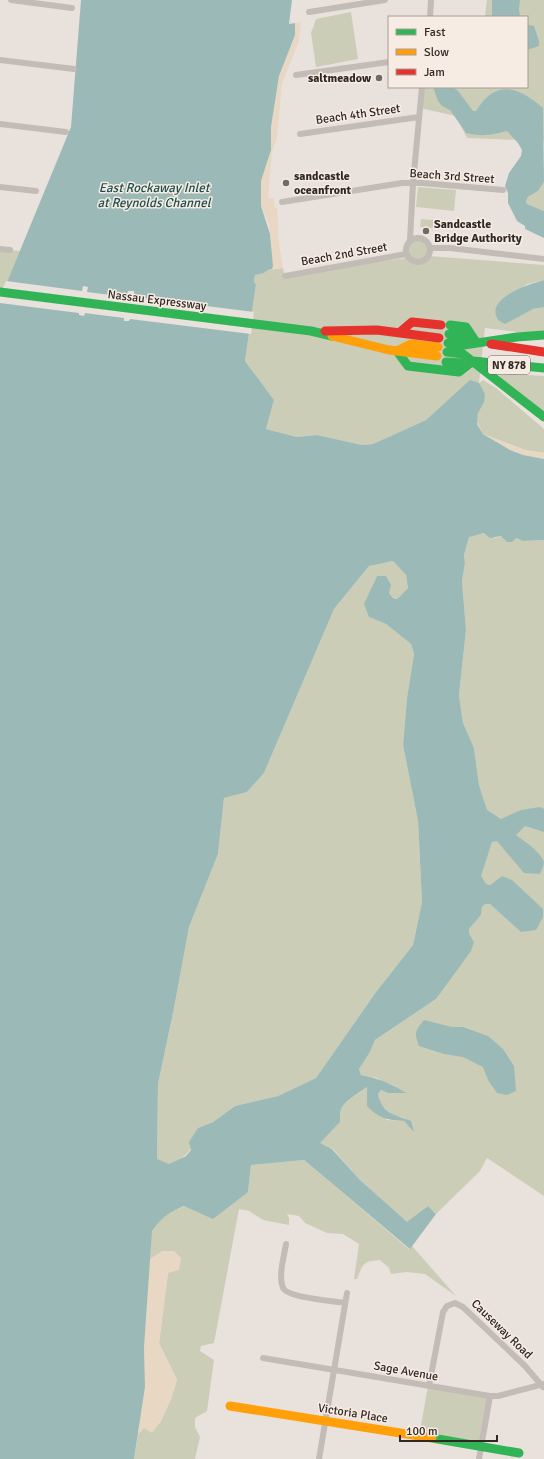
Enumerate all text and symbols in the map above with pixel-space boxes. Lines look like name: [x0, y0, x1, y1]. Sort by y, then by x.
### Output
legend: [388, 16, 528, 88]
text: Fast: [424, 25, 445, 40]
text: Slow: [424, 45, 449, 60]
text: Jam: [424, 65, 445, 80]
place label: saltmeadow: [308, 71, 372, 86]
marker: saltmeadow: [374, 73, 384, 83]
street label: Beach 4th Street: [315, 101, 401, 128]
street label: Beach 3rd Street: [409, 166, 495, 187]
place label: sandcastle oceanfront: [294, 169, 352, 198]
marker: sandcastle oceanfront: [281, 178, 291, 188]
water label: East Rockaway Inlet at Reynolds Channel: [98, 180, 212, 211]
place label: Sandcastle Bridge Authority: [434, 217, 522, 246]
marker: Sandcastle Bridge Authority: [421, 226, 431, 236]
street label: Beach 2nd Street: [300, 240, 388, 269]
street label: Nassau Expressway: [107, 287, 208, 314]
road number: NY 878: [488, 356, 530, 374]
street label: Causeway Road: [468, 1296, 535, 1362]
street label: Sage Avenue: [372, 1358, 439, 1385]
street label: Victoria Place: [317, 1401, 389, 1426]
scale bar: [400, 1417, 497, 1443]
text: 100 m: [406, 1424, 438, 1439]

